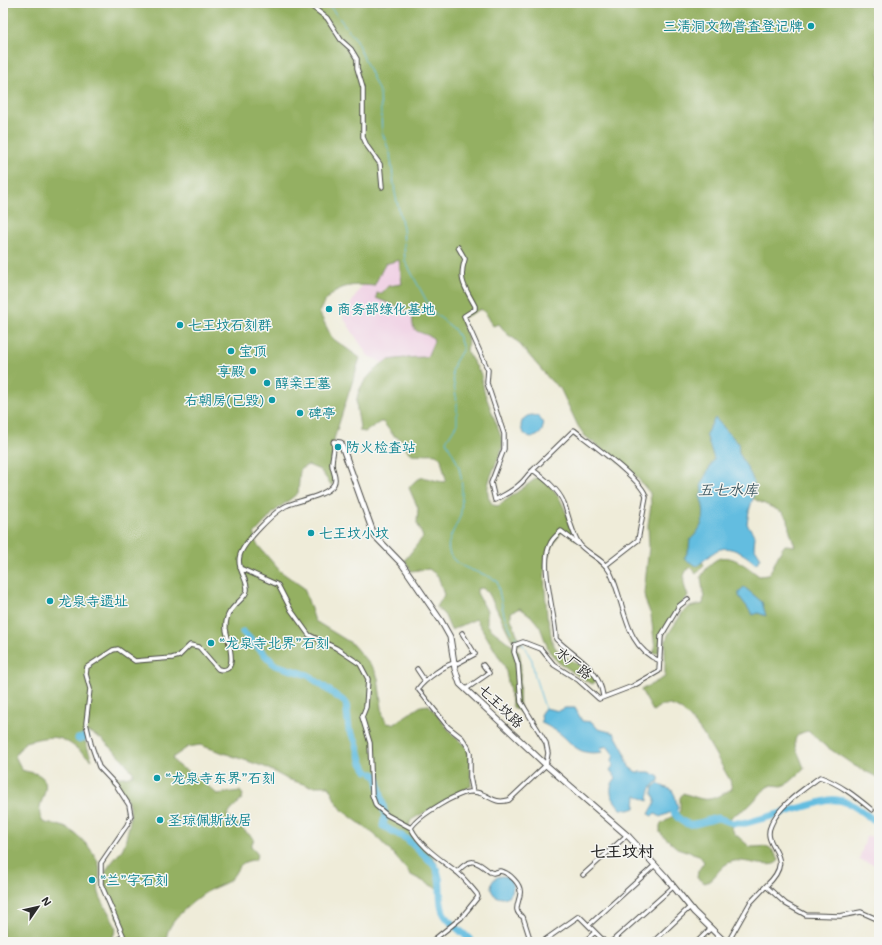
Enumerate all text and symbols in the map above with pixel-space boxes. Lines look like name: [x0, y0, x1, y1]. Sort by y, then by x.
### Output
place label: 三清洞文物普查登记牌: [663, 16, 804, 35]
marker: 三清洞文物普查登记牌: [806, 21, 816, 31]
place label: 商务部绿化基地: [337, 299, 435, 318]
marker: 商务部绿化基地: [324, 304, 334, 314]
place label: 七王坟石刻群: [188, 315, 272, 334]
marker: 七王坟石刻群: [175, 320, 185, 330]
place label: 宝顶: [239, 341, 267, 360]
marker: 宝顶: [226, 346, 236, 356]
place label: 享殿: [217, 361, 245, 380]
marker: 享殿: [248, 366, 258, 376]
place label: 醇亲王墓: [275, 373, 331, 392]
marker: 醇亲王墓: [262, 378, 272, 388]
place label: 右朝房(已毁): [184, 390, 264, 409]
marker: 右朝房(已毁): [267, 395, 277, 405]
place label: 碑亭: [308, 403, 336, 422]
marker: 碑亭: [295, 408, 305, 418]
place label: 防火检查站: [346, 437, 416, 456]
marker: 防火检查站: [333, 442, 343, 452]
water label: 五七水库: [698, 479, 759, 499]
place label: 七王坟小坟: [319, 523, 389, 542]
marker: 七王坟小坟: [306, 528, 316, 538]
place label: 龙泉寺遗址: [58, 591, 128, 610]
marker: 龙泉寺遗址: [45, 596, 55, 606]
place label: “龙泉寺北界”石刻: [219, 633, 330, 652]
marker: “龙泉寺北界”石刻: [206, 638, 216, 648]
street label: 水厂路: [552, 642, 597, 683]
street label: 七王坟路: [475, 679, 528, 732]
place label: “龙泉寺东界”石刻: [165, 768, 276, 787]
marker: “龙泉寺东界”石刻: [152, 773, 162, 783]
place label: 圣琼佩斯故居: [168, 810, 252, 829]
marker: 圣琼佩斯故居: [155, 815, 165, 825]
district label: 七王坟村: [590, 840, 654, 861]
place label: “兰”字石刻: [100, 870, 169, 889]
marker: “兰”字石刻: [87, 875, 97, 885]
north arrow: [18, 887, 58, 927]
text: N: [38, 893, 55, 909]

